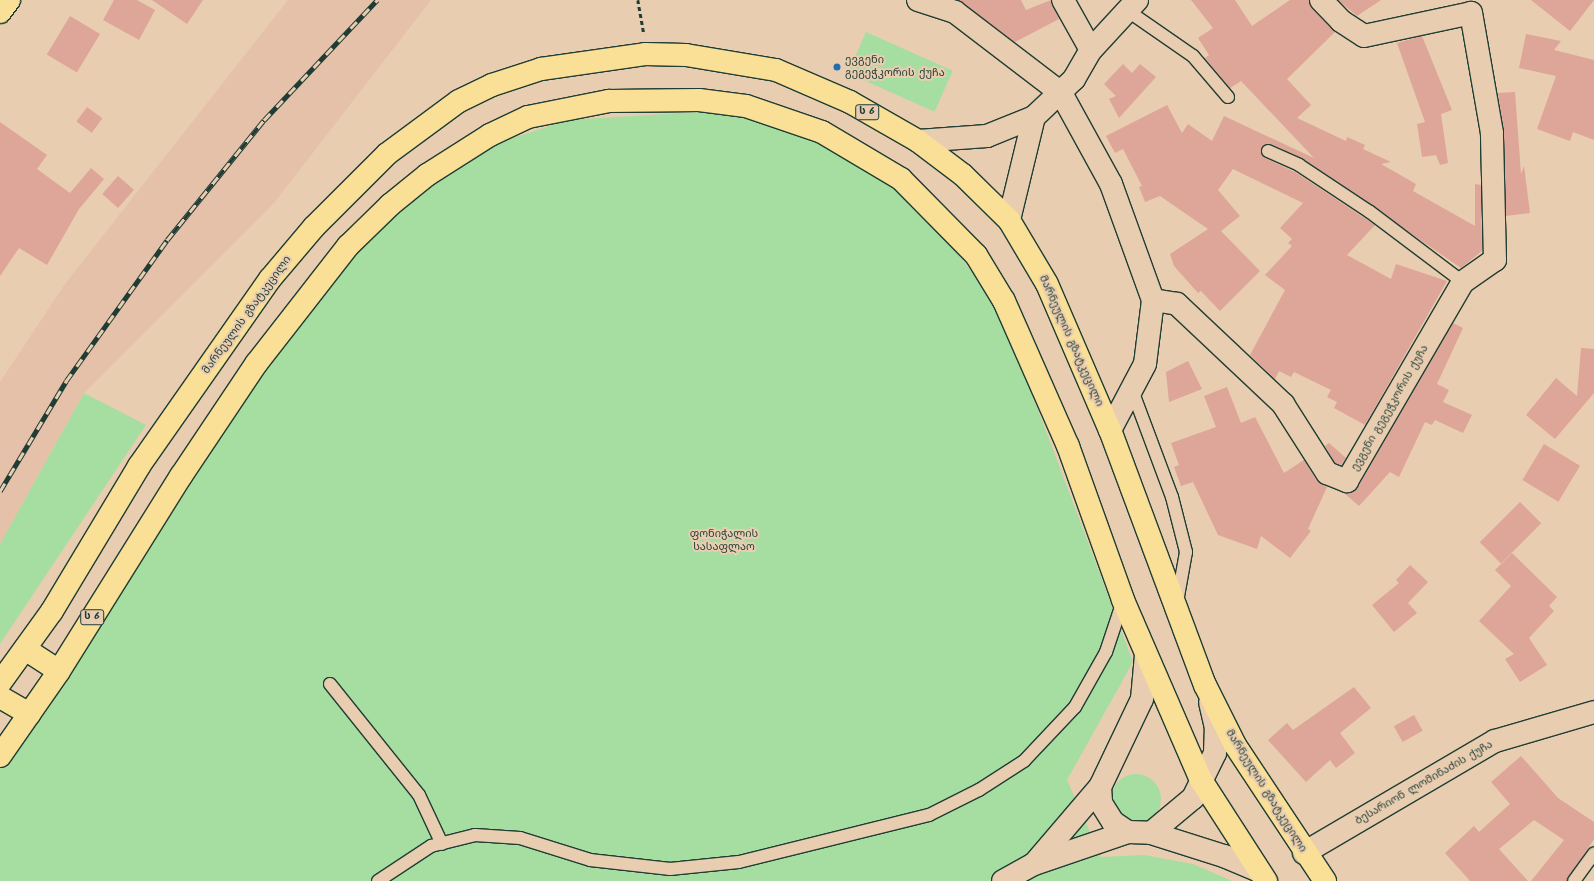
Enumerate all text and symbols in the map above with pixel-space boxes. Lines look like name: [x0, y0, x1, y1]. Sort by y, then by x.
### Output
place label: ევგენი გეგეჭკორის ქუჩა: [845, 54, 945, 80]
marker: ევგენი გეგეჭკორის ქუჩა: [832, 62, 842, 72]
road number: ს 6: [855, 104, 879, 120]
street label: მარნეულის გზატკეცილი: [200, 254, 294, 376]
street label: მარნეულის გზატკეცილი: [1036, 273, 1106, 409]
street label: ევგენი გეგეჭკორის ქუჩა: [1349, 343, 1431, 473]
park label: ფონიჭალის სასაფლაო: [690, 528, 758, 554]
road number: ს 6: [80, 609, 104, 625]
street label: მარნეულის გზატკეცილი: [1223, 727, 1309, 855]
street label: ბესარიონ ლომინაძის ქუჩა: [1353, 738, 1495, 828]

